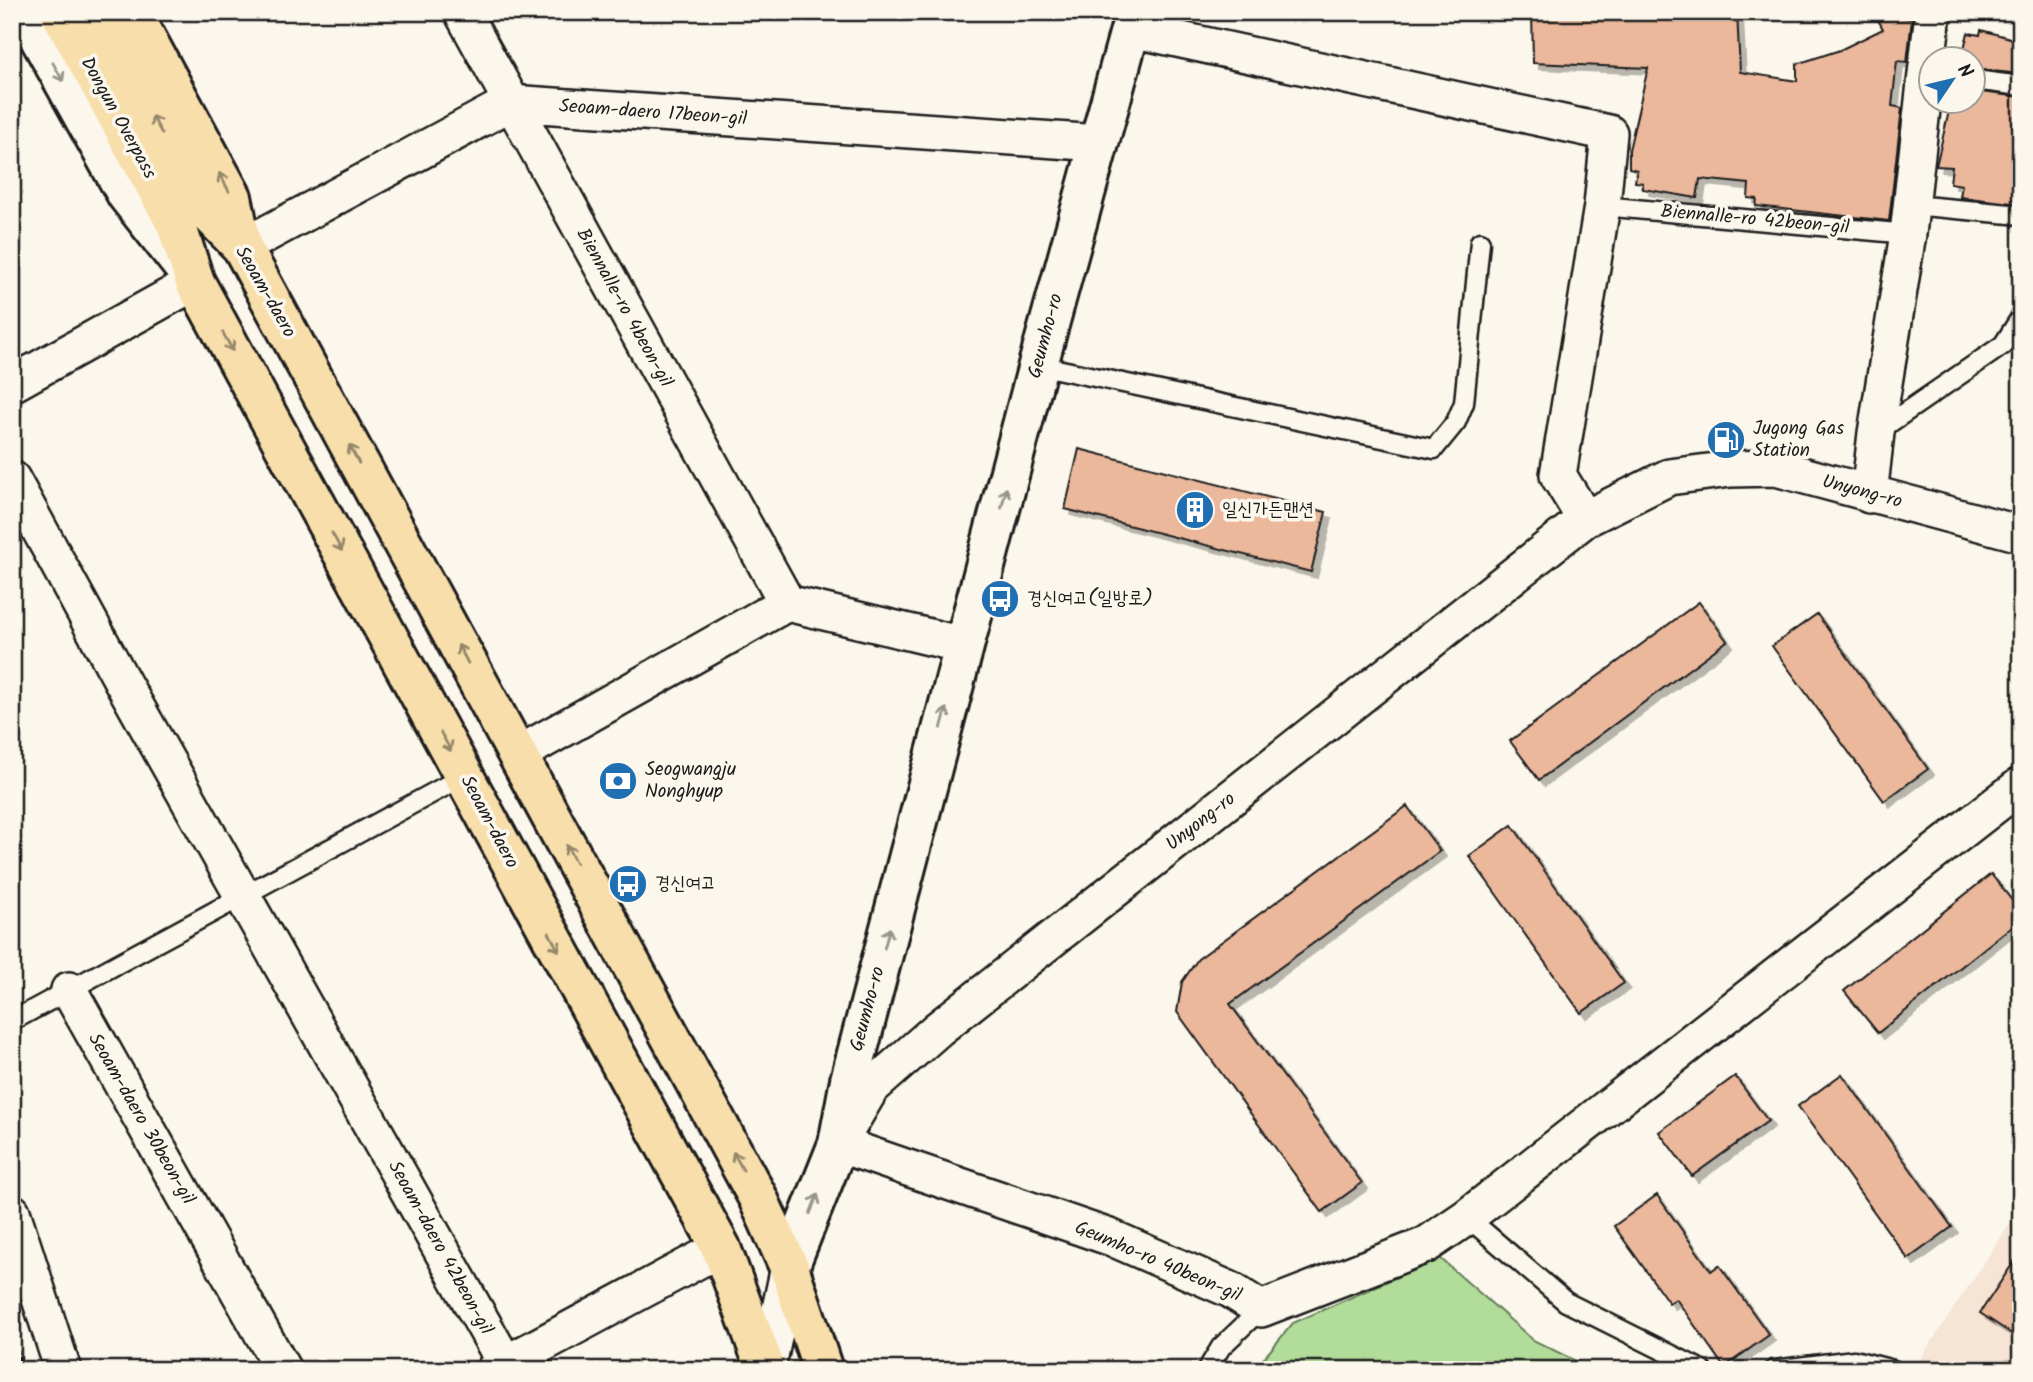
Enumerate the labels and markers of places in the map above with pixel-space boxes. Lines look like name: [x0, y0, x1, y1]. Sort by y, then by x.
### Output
place label: Jugong Gas Station: [1753, 414, 1844, 466]
fuel station icon: Jugong Gas Station: [1705, 419, 1747, 461]
building icon: 일신가든맨션: [1174, 489, 1216, 531]
place label: 일신가든맨션: [1222, 495, 1314, 525]
bus stop icon: 경신여고(일방로): [979, 578, 1021, 620]
place label: 경신여고(일방로): [1027, 584, 1153, 614]
place label: Seogwangju Nonghyup: [645, 755, 736, 807]
bank icon: Seogwangju Nonghyup: [597, 760, 639, 802]
bus stop icon: 경신여고: [607, 863, 649, 905]
place label: 경신여고: [655, 869, 716, 899]

